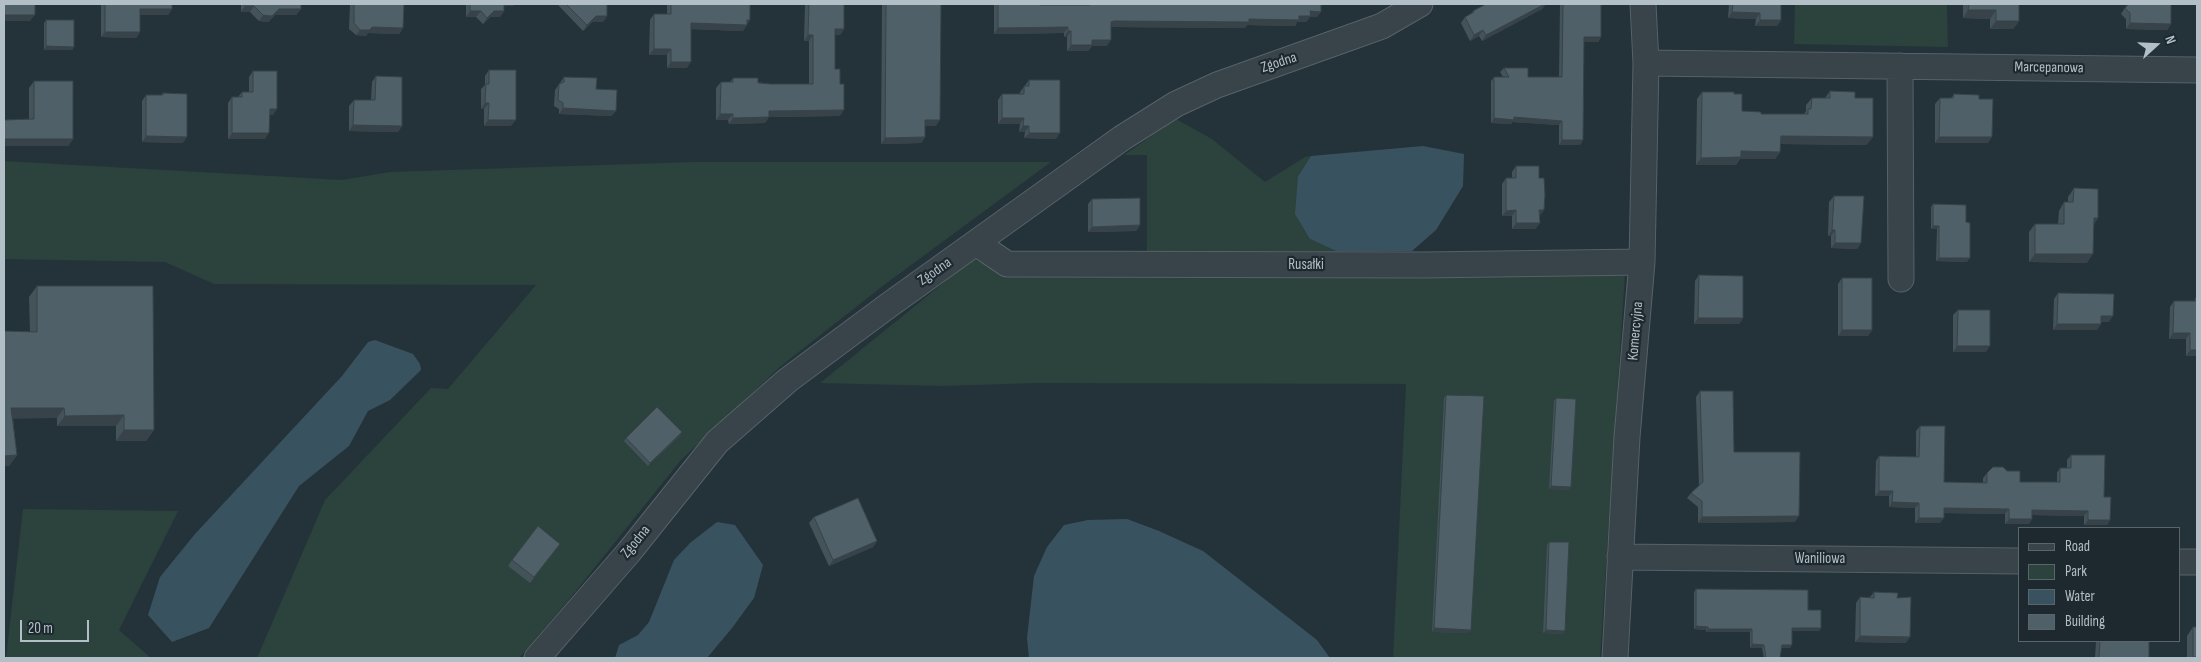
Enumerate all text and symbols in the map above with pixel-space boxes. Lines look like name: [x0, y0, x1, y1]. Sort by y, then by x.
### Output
north arrow: [2131, 20, 2181, 70]
text: N: [2161, 33, 2180, 46]
street label: Zgodna: [1259, 49, 1299, 77]
street label: Marcepanowa: [2014, 58, 2084, 78]
street label: Zgodna: [915, 254, 955, 290]
street label: Rusałki: [1288, 256, 1324, 274]
street label: Komercyjna: [1624, 301, 1648, 361]
street label: Zgodna: [617, 522, 655, 562]
legend: [2018, 527, 2181, 642]
text: Road: [2065, 537, 2090, 556]
street label: Waniliowa: [1795, 550, 1845, 568]
text: Park: [2065, 562, 2087, 581]
text: Water: [2065, 587, 2095, 606]
scale bar: [22, 610, 91, 642]
text: Building: [2065, 612, 2105, 631]
text: 20 m: [28, 619, 53, 638]

